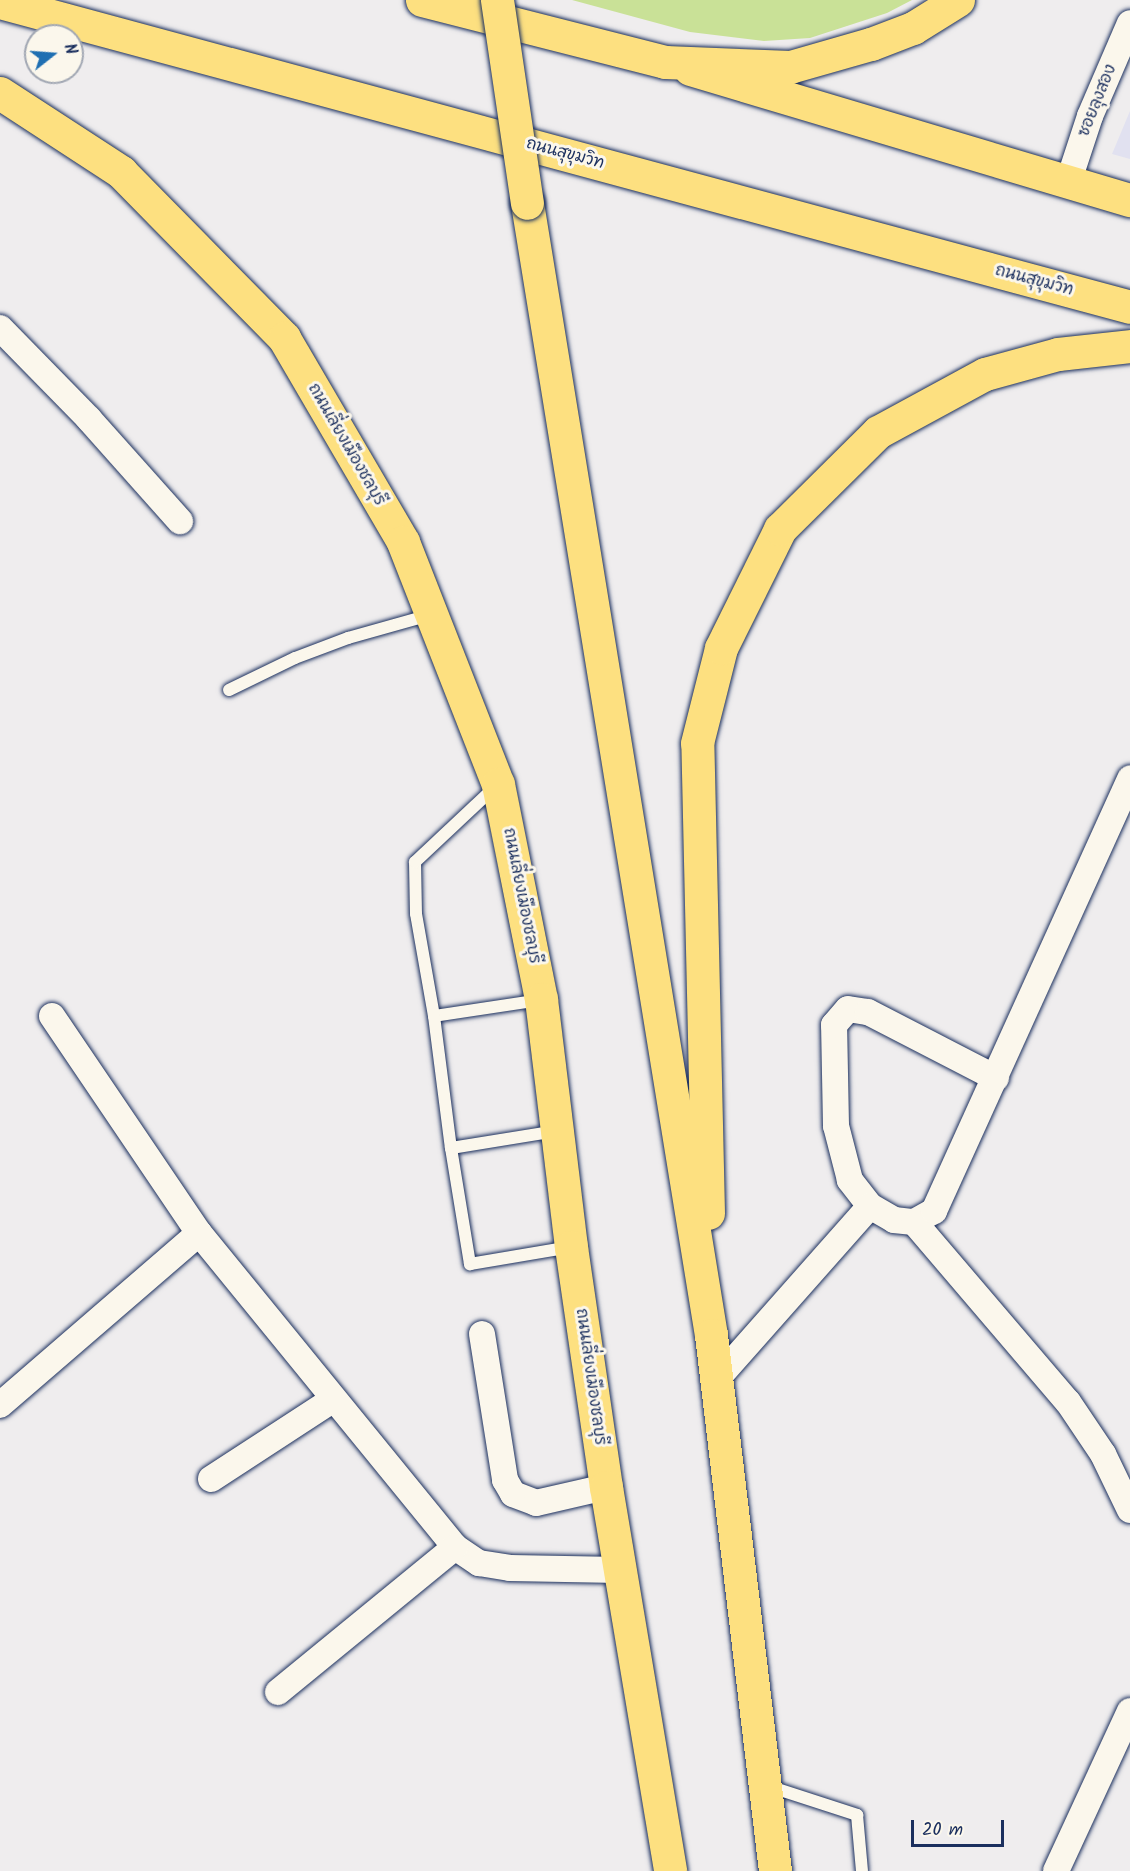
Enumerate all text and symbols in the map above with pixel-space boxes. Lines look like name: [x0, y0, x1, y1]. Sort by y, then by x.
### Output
north arrow: [24, 24, 84, 84]
text: N: [56, 41, 83, 58]
street label: ซอยลุงสอง: [1075, 62, 1121, 140]
street label: ถนนสุขุมวิท: [524, 134, 606, 174]
street label: ถนนสุขุมวิท: [993, 261, 1075, 301]
street label: ถนนเลี่ยงเมืองชลบุรี: [303, 380, 389, 510]
street label: ถนนเลี่ยงเมืองชลบุรี: [498, 826, 544, 966]
street label: ถนนเลี่ยงเมืองชลบุรี: [571, 1307, 609, 1447]
scale bar: [914, 1808, 1007, 1846]
text: 20 m: [922, 1816, 963, 1845]

